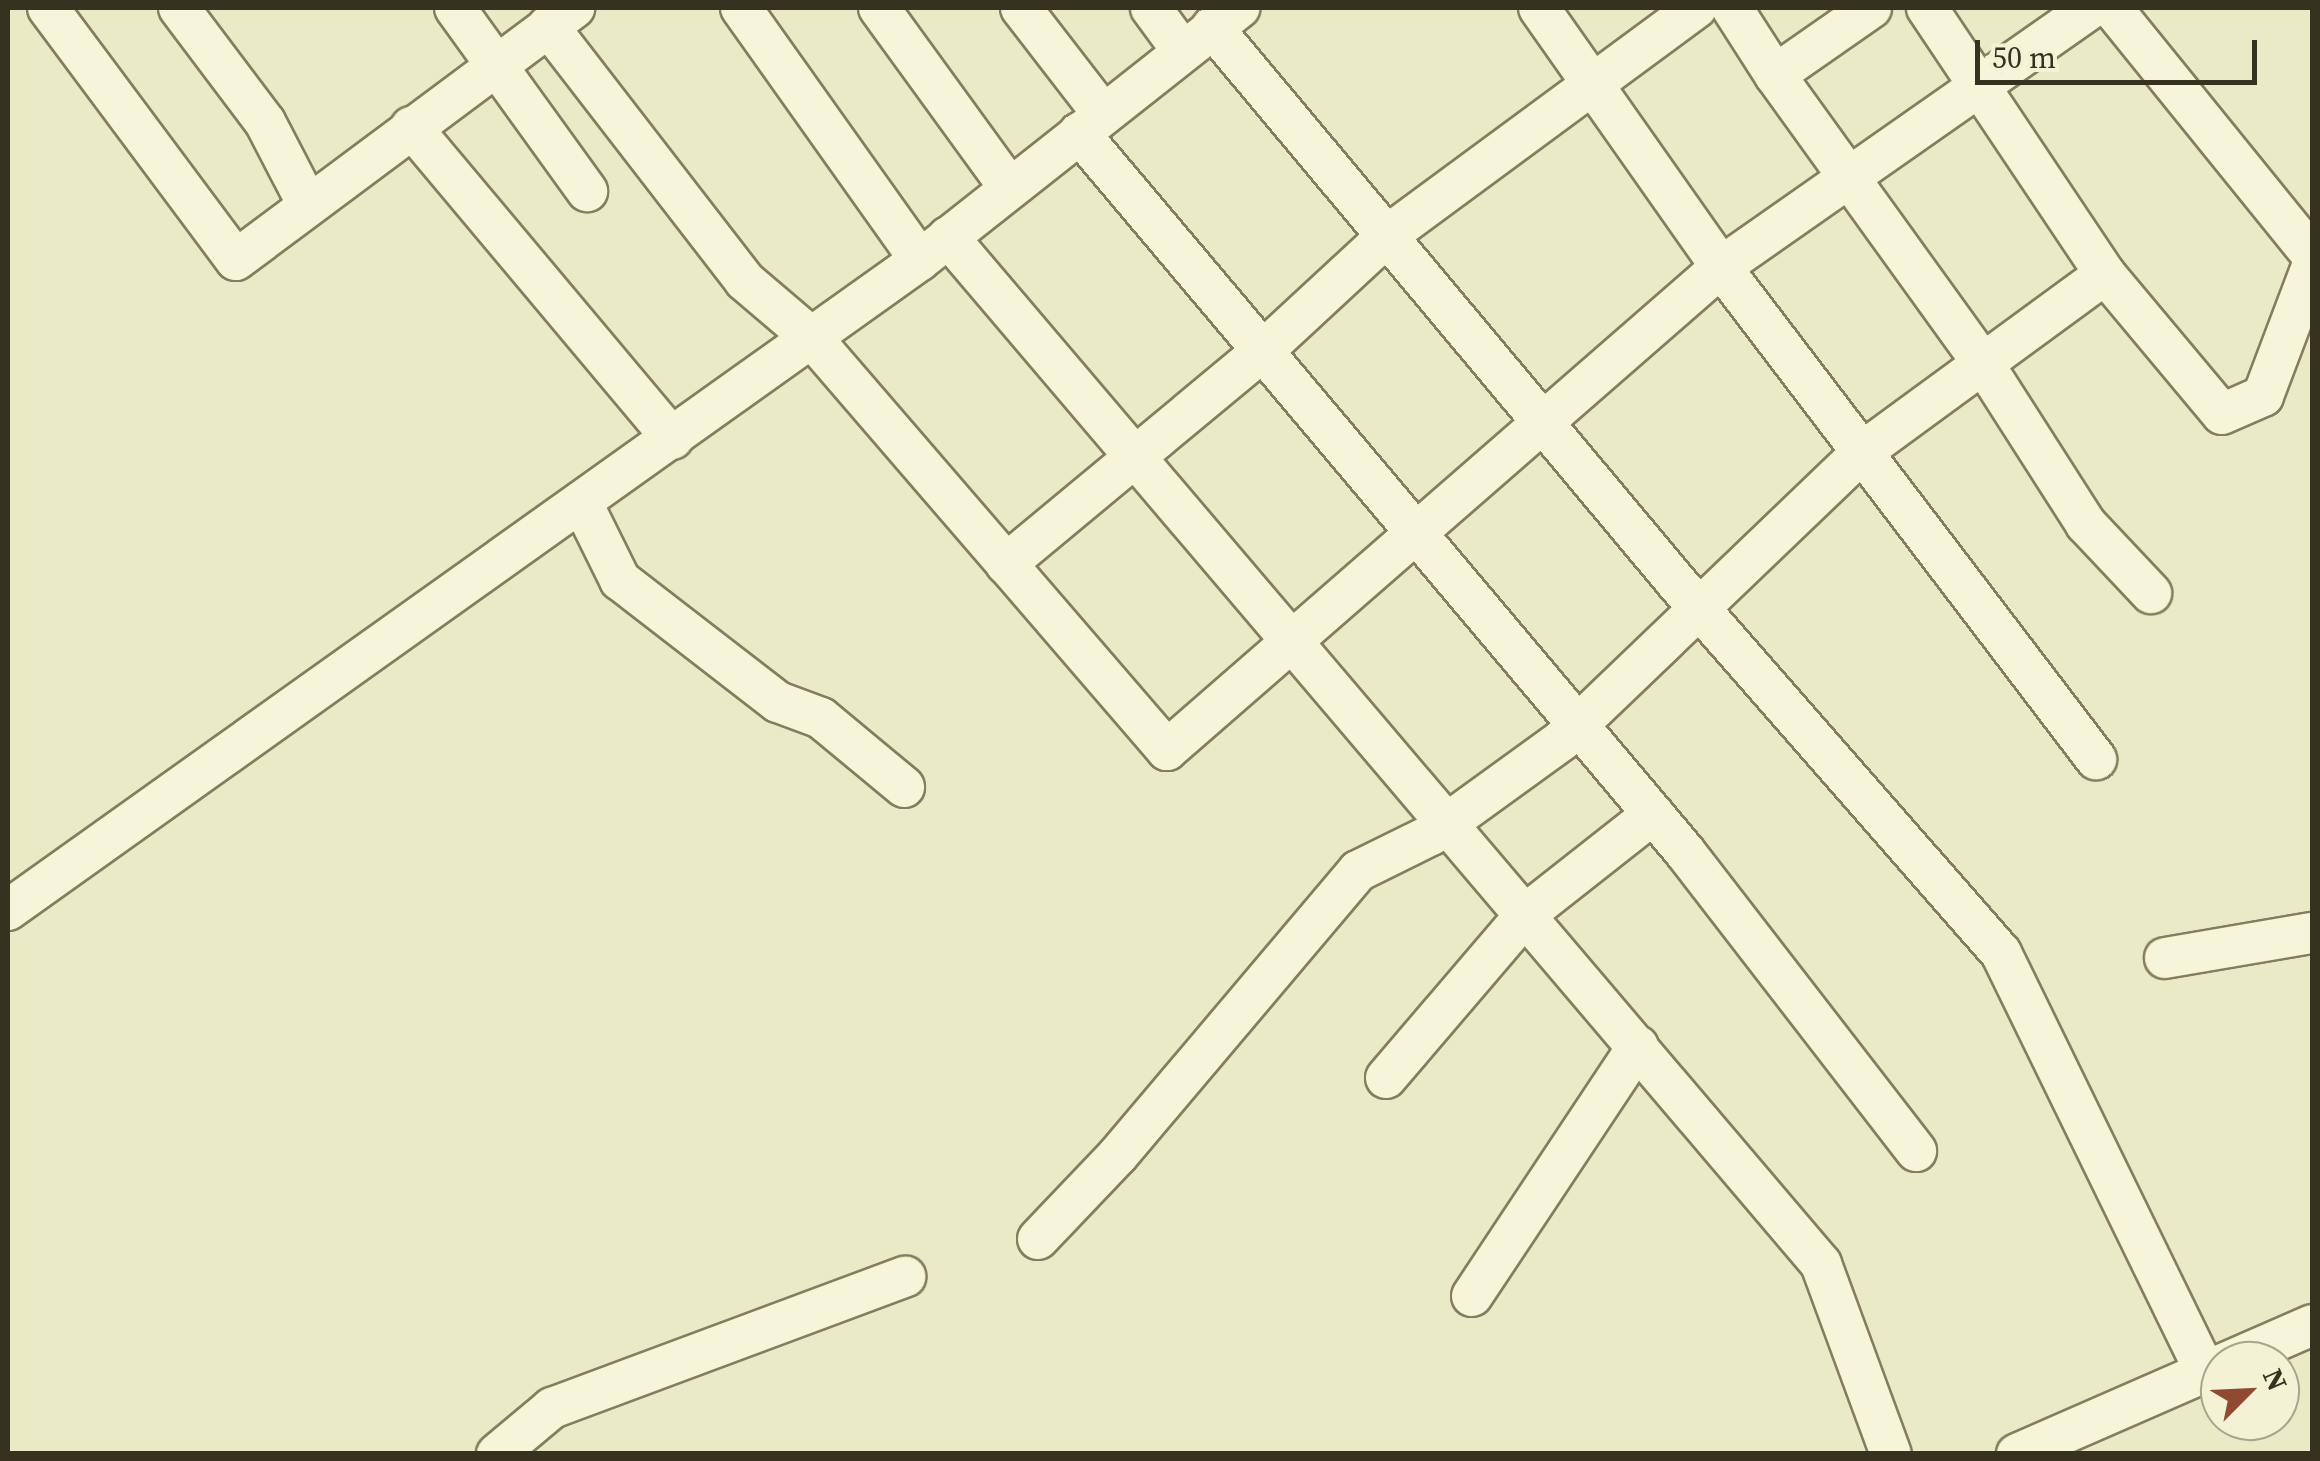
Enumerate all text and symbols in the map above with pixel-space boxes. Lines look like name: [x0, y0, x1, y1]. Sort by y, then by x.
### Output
scale bar: [1980, 20, 2262, 82]
text: 50 m: [1992, 37, 2056, 78]
north arrow: [2200, 1341, 2300, 1441]
text: N: [2254, 1363, 2297, 1397]

